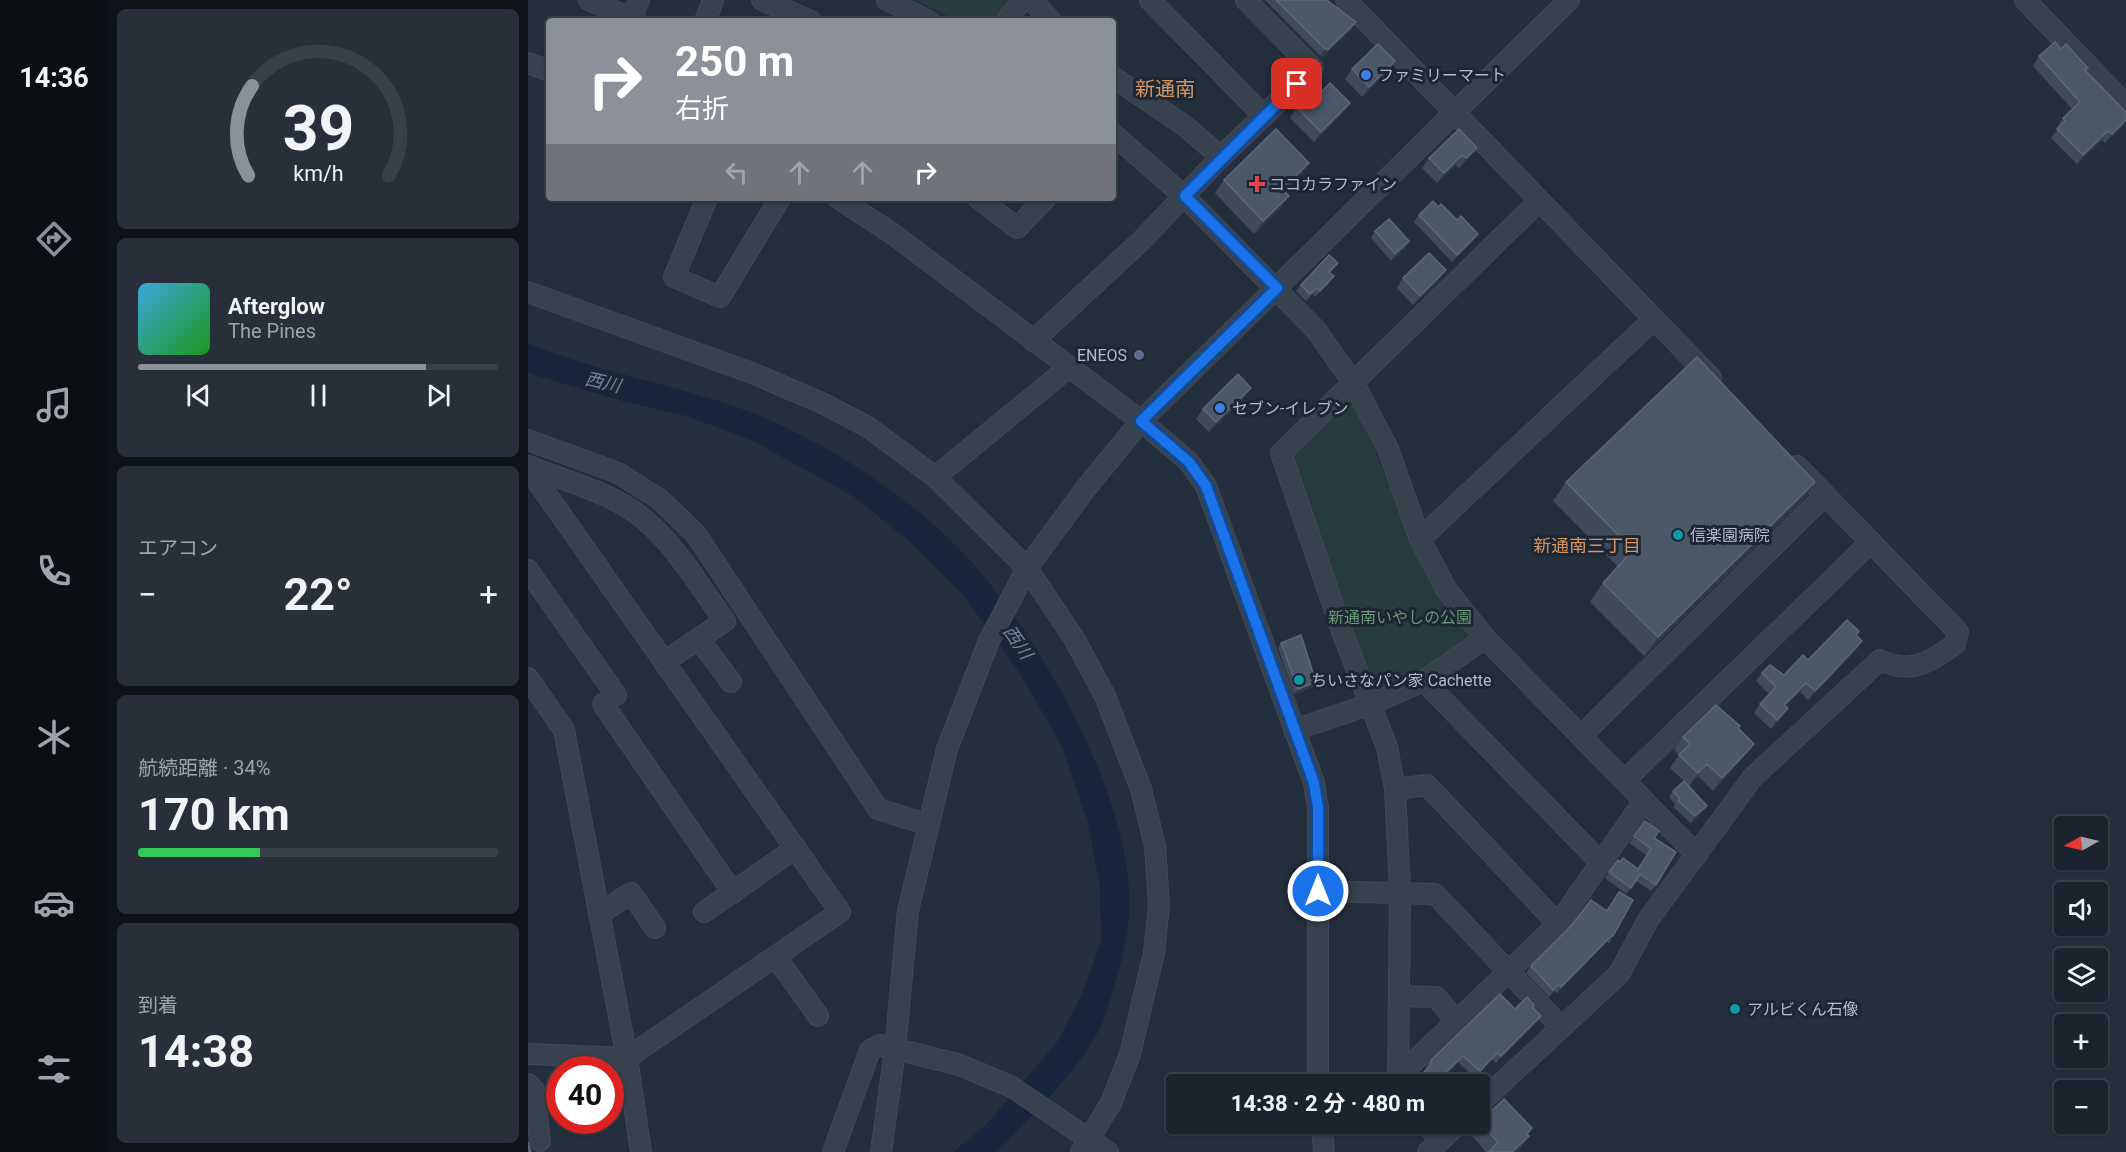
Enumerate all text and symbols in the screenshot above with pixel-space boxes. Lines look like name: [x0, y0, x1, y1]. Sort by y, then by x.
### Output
text: 250 m: [675, 37, 794, 86]
icon: right: [576, 42, 654, 120]
pin: [1271, 58, 1322, 109]
text: 14:36: [19, 62, 89, 94]
place label: ファミリーマート: [1378, 66, 1506, 85]
icon: arrive: [1280, 67, 1313, 100]
marker: ファミリーマート: [1359, 68, 1373, 82]
district label: 新通南: [1135, 77, 1195, 101]
text: 39: [282, 92, 354, 165]
text: 右折: [675, 93, 729, 125]
icon: left: [720, 156, 753, 189]
icon: ahead: [783, 156, 816, 189]
icon: ahead: [846, 156, 879, 189]
icon: right: [909, 156, 942, 189]
text: km/h: [293, 161, 343, 186]
place label: ココカラファイン: [1269, 175, 1397, 194]
marker: ココカラファイン: [1250, 177, 1264, 191]
icon: directions: [33, 218, 75, 260]
text: Afterglow: [228, 294, 325, 319]
text: The Pines: [228, 319, 316, 343]
place label: ENEOS: [1077, 346, 1127, 365]
marker: ENEOS: [1132, 348, 1146, 362]
water label: 西川: [583, 368, 625, 397]
icon: previous: [182, 379, 215, 412]
icon: pause: [302, 379, 335, 412]
icon: next: [422, 379, 455, 412]
icon: music: [33, 384, 75, 426]
place label: セブン-イレブン: [1232, 399, 1348, 418]
marker: セブン-イレブン: [1213, 401, 1227, 415]
place label: 信楽園病院: [1690, 526, 1770, 545]
marker: 信楽園病院: [1671, 528, 1685, 542]
district label: 新通南三丁目: [1533, 535, 1641, 556]
text: エアコン: [138, 536, 218, 560]
icon: phone: [33, 550, 75, 592]
text: 22°: [283, 568, 353, 621]
text: −: [138, 575, 157, 614]
text: +: [479, 575, 498, 614]
park label: 新通南いやしの公園: [1328, 608, 1472, 627]
water label: 西川: [999, 621, 1038, 664]
place label: ちいさなパン家 Cachette: [1311, 671, 1492, 690]
marker: ちいさなパン家 Cachette: [1292, 673, 1306, 687]
icon: climate: [33, 716, 75, 758]
text: 航続距離 · 34%: [138, 756, 270, 780]
text: 170 km: [138, 788, 290, 841]
north arrow: [2054, 816, 2108, 870]
map controls: [2054, 816, 2108, 1134]
position arrow: [1286, 859, 1350, 923]
icon: car: [33, 882, 75, 924]
button: sound: [2054, 882, 2108, 936]
button: layers: [2054, 948, 2108, 1002]
text: 到着: [138, 993, 178, 1017]
place label: アルビくん石像: [1747, 1000, 1859, 1019]
marker: アルビくん石像: [1728, 1002, 1742, 1016]
button: +: [2054, 1014, 2108, 1068]
text: 14:38: [138, 1025, 254, 1078]
icon: filters: [33, 1048, 75, 1090]
speed limit sign: 40: [546, 1056, 624, 1134]
button: −: [2054, 1080, 2108, 1134]
text: 14:38 · 2 分 · 480 m: [1231, 1091, 1425, 1116]

